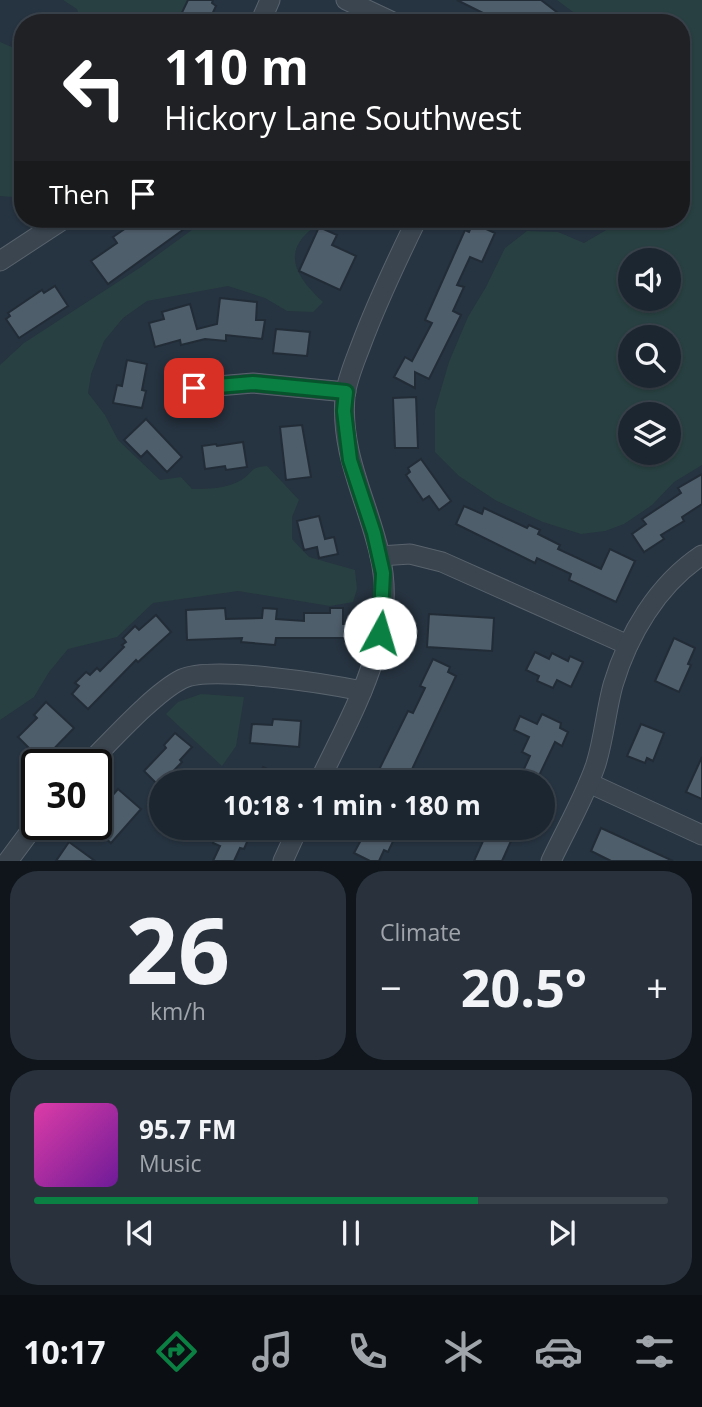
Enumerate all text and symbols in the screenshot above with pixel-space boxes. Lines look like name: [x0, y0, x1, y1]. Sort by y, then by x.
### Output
text: 110 m: [164, 33, 309, 99]
icon: left: [49, 42, 140, 133]
text: Hickory Lane Southwest: [164, 96, 522, 139]
icon: arrive: [124, 175, 162, 213]
text: Then: [49, 176, 110, 212]
map controls: [618, 248, 681, 465]
button: sound: [618, 248, 681, 311]
button: search: [618, 325, 681, 388]
pin: [164, 358, 224, 418]
icon: arrive: [175, 369, 213, 407]
button: layers: [618, 402, 681, 465]
position arrow: [343, 596, 417, 670]
speed limit sign: 30: [21, 749, 112, 840]
text: 10:18 · 1 min · 180 m: [223, 787, 481, 823]
text: 26: [126, 887, 230, 1011]
text: Climate: [380, 916, 461, 948]
text: 20.5°: [461, 951, 587, 1022]
text: −: [380, 961, 402, 1013]
text: +: [646, 961, 668, 1013]
text: km/h: [150, 995, 206, 1027]
text: 95.7 FM: [139, 1111, 237, 1147]
text: Music: [139, 1147, 202, 1179]
icon: previous: [121, 1214, 159, 1252]
icon: pause: [332, 1214, 370, 1252]
icon: next: [543, 1214, 581, 1252]
icon: directions: [152, 1327, 201, 1376]
icon: music: [248, 1327, 297, 1376]
icon: phone: [343, 1327, 392, 1376]
icon: climate: [439, 1327, 488, 1376]
icon: car: [534, 1327, 583, 1376]
icon: filters: [630, 1327, 679, 1376]
text: 10:17: [23, 1330, 106, 1373]

